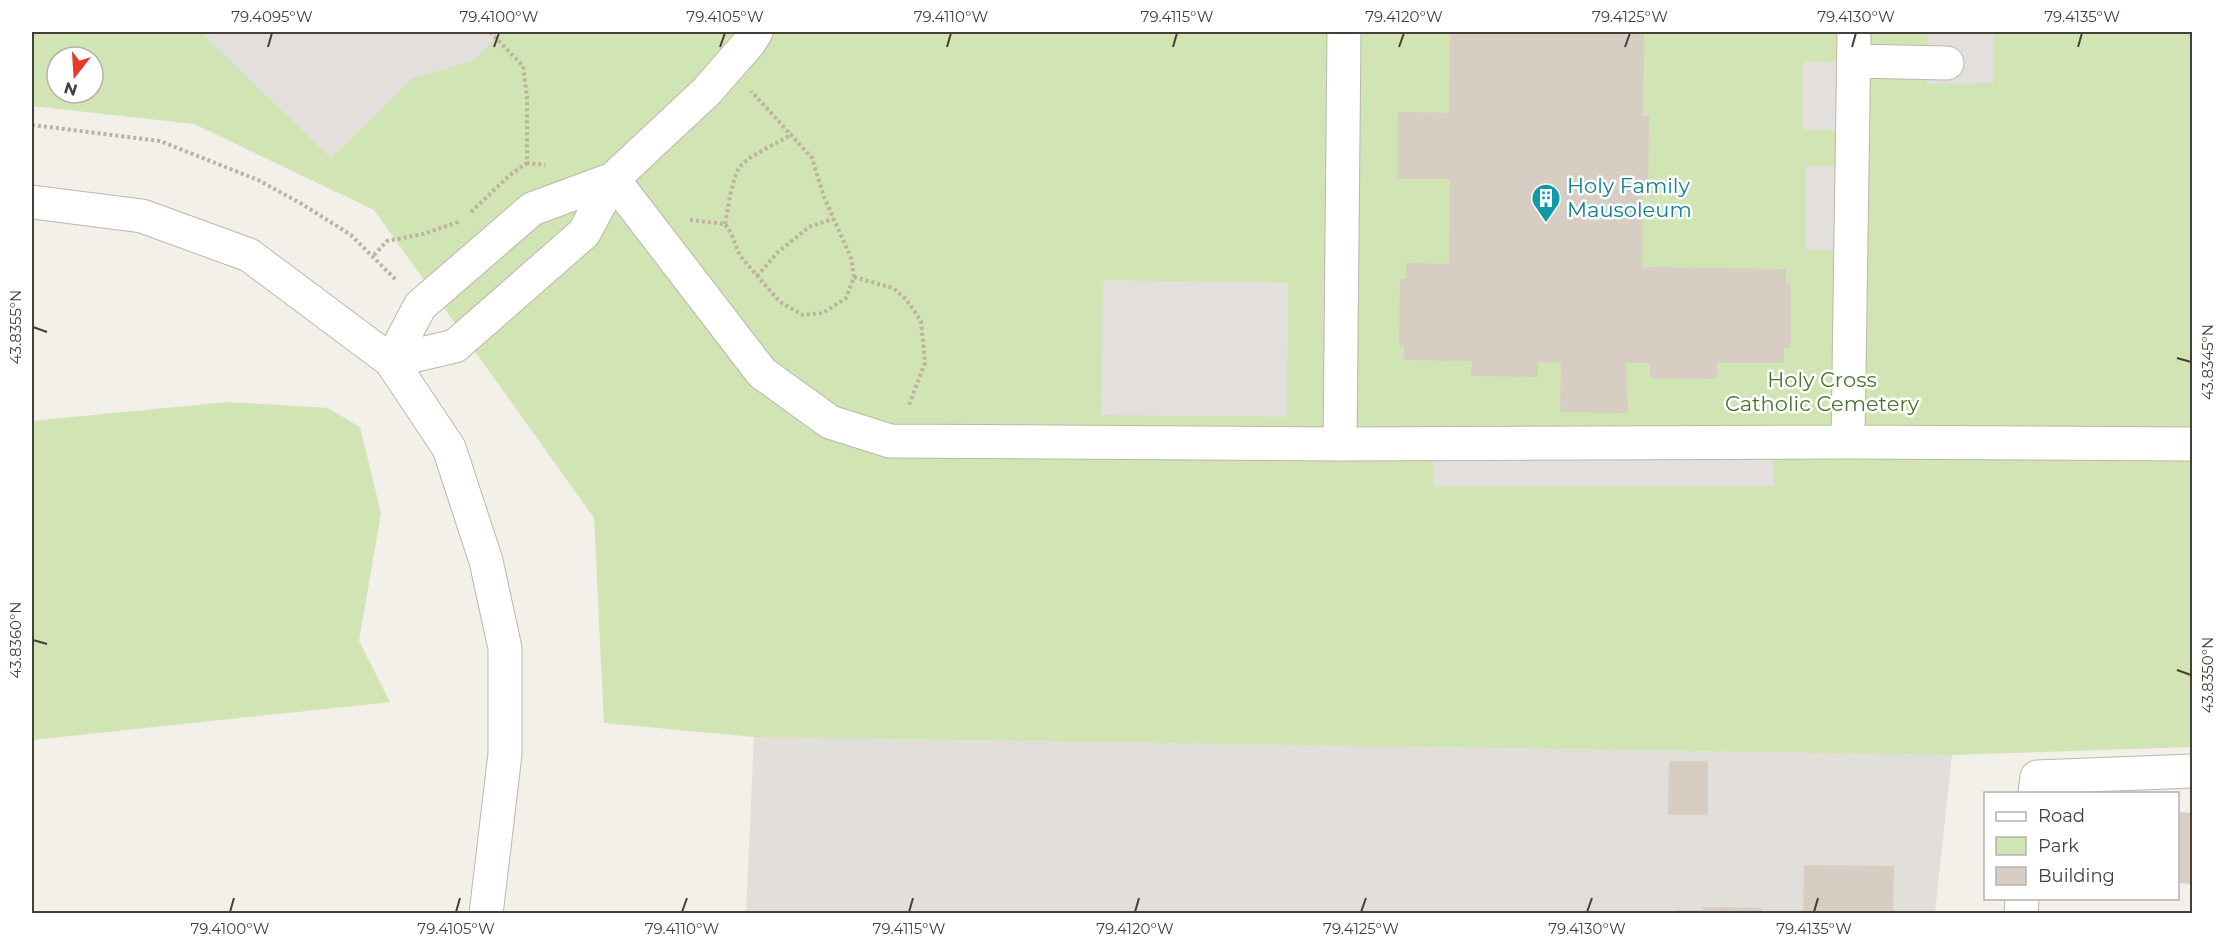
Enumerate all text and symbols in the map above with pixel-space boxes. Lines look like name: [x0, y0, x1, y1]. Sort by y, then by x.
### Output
text: 79.4095°W: [231, 7, 313, 26]
text: 79.4100°W: [459, 7, 539, 26]
text: 79.4105°W: [686, 7, 764, 26]
text: 79.4110°W: [914, 7, 989, 26]
text: 79.4115°W: [1141, 7, 1214, 26]
text: 79.4120°W: [1365, 7, 1443, 26]
text: 79.4125°W: [1592, 7, 1668, 26]
text: 79.4130°W: [1817, 7, 1895, 26]
text: 79.4135°W: [2044, 7, 2120, 26]
north arrow: [45, 45, 105, 105]
text: N: [62, 78, 80, 100]
place label: Holy Family Mausoleum: [1567, 173, 1692, 222]
building icon: Holy Family Mausoleum: [1530, 182, 1562, 224]
text: 43.8355°N: [6, 290, 25, 364]
text: 43.8345°N: [2198, 324, 2217, 400]
park label: Holy Cross Catholic Cemetery: [1725, 367, 1920, 416]
text: 43.8360°N: [6, 601, 25, 679]
text: 43.8350°N: [2198, 637, 2217, 713]
legend: [1984, 792, 2179, 900]
text: Road: [2038, 805, 2085, 827]
text: Park: [2038, 835, 2079, 857]
text: Building: [2038, 865, 2115, 887]
text: 79.4100°W: [190, 919, 270, 938]
text: 79.4105°W: [417, 919, 495, 938]
text: 79.4110°W: [645, 919, 720, 938]
text: 79.4115°W: [873, 919, 946, 938]
text: 79.4120°W: [1096, 919, 1174, 938]
text: 79.4125°W: [1323, 919, 1399, 938]
text: 79.4130°W: [1548, 919, 1626, 938]
text: 79.4135°W: [1776, 919, 1852, 938]

